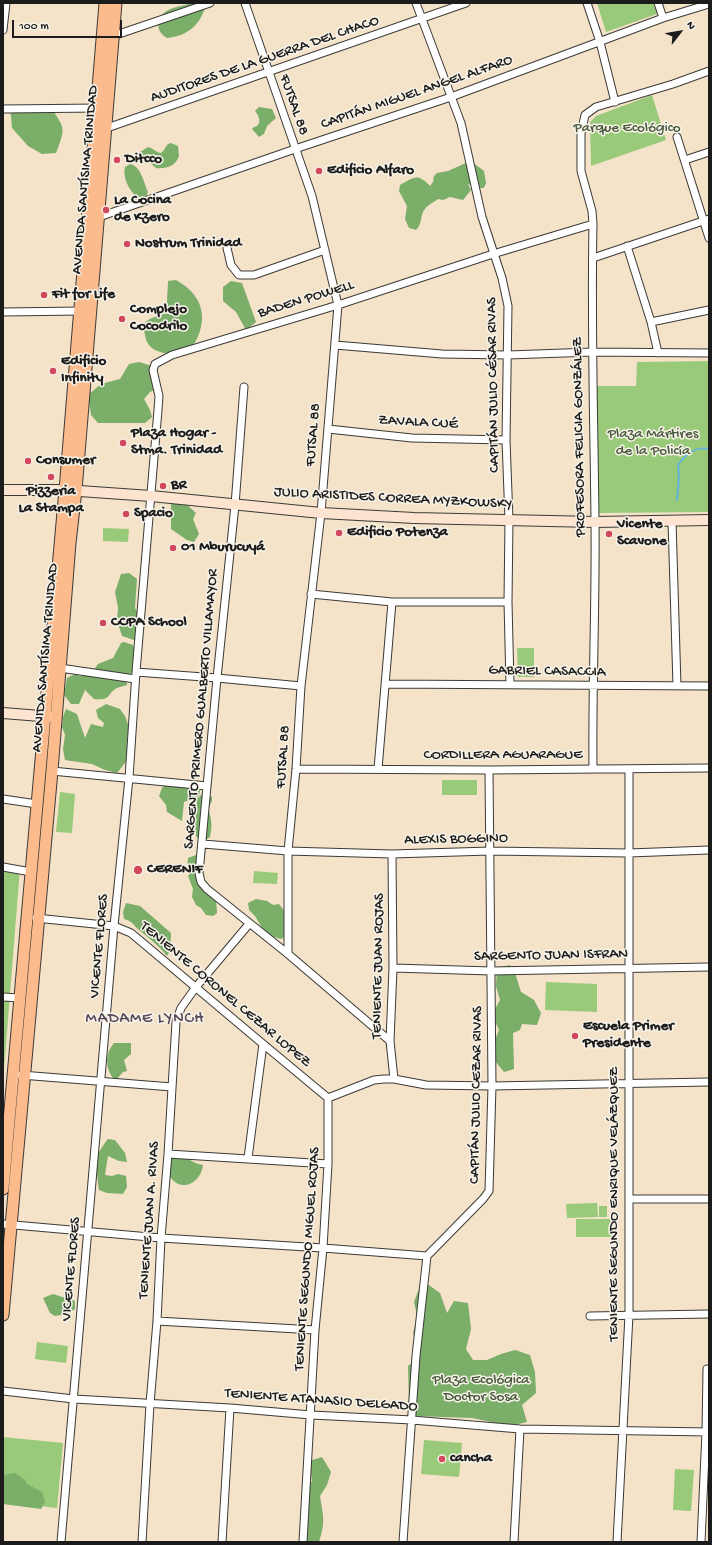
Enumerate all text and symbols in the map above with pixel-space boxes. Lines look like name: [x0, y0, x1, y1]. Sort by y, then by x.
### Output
scale bar: [14, 12, 124, 38]
street label: AUDITORES DE LA GUERRA DEL CHACO: [148, 12, 382, 108]
north arrow: [660, 12, 700, 52]
text: 100 m: [19, 20, 49, 34]
text: N: [683, 20, 697, 32]
street label: CAPITÁN MIGUEL ANGEL ALFARO: [319, 52, 515, 134]
street label: FUTSAL 88: [274, 72, 312, 138]
street label: AVENIDA SANTÍSIMA TRINIDAD: [69, 85, 103, 275]
park label: Parque Ecológico: [573, 120, 681, 138]
place label: Ditcco: [125, 151, 162, 169]
marker: Ditcco: [112, 155, 122, 165]
place label: Edificio Alfaro: [327, 162, 414, 180]
marker: Edificio Alfaro: [314, 166, 324, 176]
place label: La Cocina de Kzero: [114, 192, 171, 227]
marker: La Cocina de Kzero: [101, 205, 111, 215]
place label: Nostrum Trinidad: [135, 235, 241, 253]
marker: Nostrum Trinidad: [122, 239, 132, 249]
street label: BADEN POWELL: [256, 277, 356, 323]
place label: Fit for Life: [52, 286, 115, 304]
marker: Fit for Life: [39, 290, 49, 300]
street label: CAPITÁN JULIO CÉSAR RIVAS: [483, 297, 505, 473]
place label: Complejo Cocodrilo: [130, 301, 187, 336]
marker: Complejo Cocodrilo: [117, 314, 127, 324]
street label: PROFESORA FELICIA GONZÁLEZ: [569, 337, 591, 537]
place label: Edificio Infinity: [61, 353, 106, 388]
marker: Edificio Infinity: [48, 366, 58, 376]
street label: FUTSAL 88: [302, 403, 326, 467]
street label: ZAVALA CUÉ: [378, 412, 458, 434]
place label: Plaza Hogar - Stma. Trinidad: [131, 425, 222, 460]
park label: Plaza Mártires de la Policía: [608, 426, 698, 461]
marker: Plaza Hogar - Stma. Trinidad: [118, 438, 128, 448]
place label: Consumer: [36, 452, 95, 470]
marker: Consumer: [23, 456, 33, 466]
marker: Pizzeria La Stampa: [46, 472, 56, 482]
place label: BR: [171, 477, 187, 495]
marker: BR: [158, 481, 168, 491]
place label: Pizzeria La Stampa: [18, 483, 84, 518]
street label: JULIO ARISTIDES CORREA MYZKOWSKY: [273, 484, 513, 514]
place label: Spacio: [134, 505, 173, 523]
marker: Spacio: [121, 509, 131, 519]
place label: Vicente Scavone: [617, 516, 667, 551]
place label: Edificio Potenza: [347, 524, 448, 542]
marker: Edificio Potenza: [334, 528, 344, 538]
marker: Vicente Scavone: [604, 529, 614, 539]
place label: 01 Mburucuyá: [181, 539, 265, 557]
marker: 01 Mburucuyá: [168, 543, 178, 553]
street label: AVENIDA SANTÍSIMA TRINIDAD: [29, 563, 63, 753]
street label: SARGENTO PRIMERO GUALBERTO VILLAMAYOR: [181, 568, 223, 850]
place label: CCPA School: [111, 614, 187, 632]
marker: CCPA School: [98, 618, 108, 628]
street label: GABRIEL CASACCIA: [488, 662, 606, 682]
street label: FUTSAL 88: [273, 725, 295, 789]
street label: CORDILLERA AGUARAGUE: [424, 747, 582, 765]
street label: ALEXIS BOGGINO: [404, 830, 508, 850]
place label: CERENIF: [147, 861, 203, 879]
marker: CERENIF: [132, 864, 144, 876]
street label: VICENTE FLORES: [86, 893, 114, 999]
street label: TENIENTE JUAN ROJAS: [369, 893, 389, 1039]
street label: TENIENTE CORONEL CEZAR LOPEZ: [136, 918, 314, 1072]
street label: SARGENTO JUAN ISFRAN: [474, 946, 628, 966]
street label: CAPITÁN JULIO CEZAR RIVAS: [466, 1006, 488, 1184]
district label: MADAME LYNCH: [86, 1010, 204, 1030]
place label: Escuela Primer Presidente: [583, 1018, 673, 1053]
marker: Escuela Primer Presidente: [570, 1031, 580, 1041]
street label: TENIENTE SEGUNDO ENRIQUE VELÁZQUEZ: [606, 1067, 624, 1341]
street label: TENIENTE JUAN A. RIVAS: [136, 1141, 164, 1299]
street label: TENIENTE SEGUNDO MIGUEL ROJAS: [291, 1147, 325, 1371]
street label: VICENTE FLORES: [58, 1216, 86, 1322]
park label: Plaza Ecológica Doctor Sosa: [433, 1372, 529, 1407]
street label: TENIENTE ATANASIO DELGADO: [224, 1385, 418, 1417]
place label: cancha: [450, 1450, 492, 1468]
marker: cancha: [437, 1454, 447, 1464]

